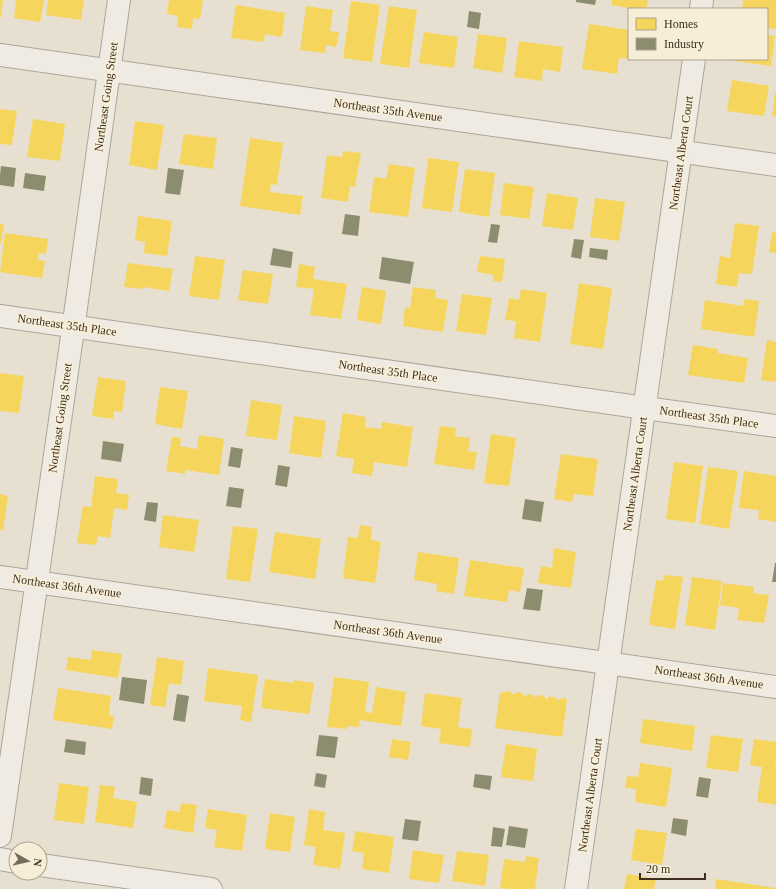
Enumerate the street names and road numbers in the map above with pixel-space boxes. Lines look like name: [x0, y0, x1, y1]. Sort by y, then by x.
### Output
street label: Northeast Going Street: [91, 41, 121, 153]
street label: Northeast Alberta Court: [666, 94, 696, 211]
street label: Northeast 35th Avenue: [333, 95, 443, 125]
street label: Northeast 35th Place: [17, 311, 117, 339]
street label: Northeast 35th Place: [338, 357, 438, 385]
street label: Northeast Going Street: [45, 362, 75, 474]
street label: Northeast 35th Place: [659, 403, 759, 431]
street label: Northeast Alberta Court: [620, 415, 650, 532]
street label: Northeast 36th Avenue: [12, 571, 122, 601]
street label: Northeast 36th Avenue: [333, 617, 443, 647]
street label: Northeast 36th Avenue: [654, 662, 764, 692]
street label: Northeast Alberta Court: [575, 736, 605, 853]

